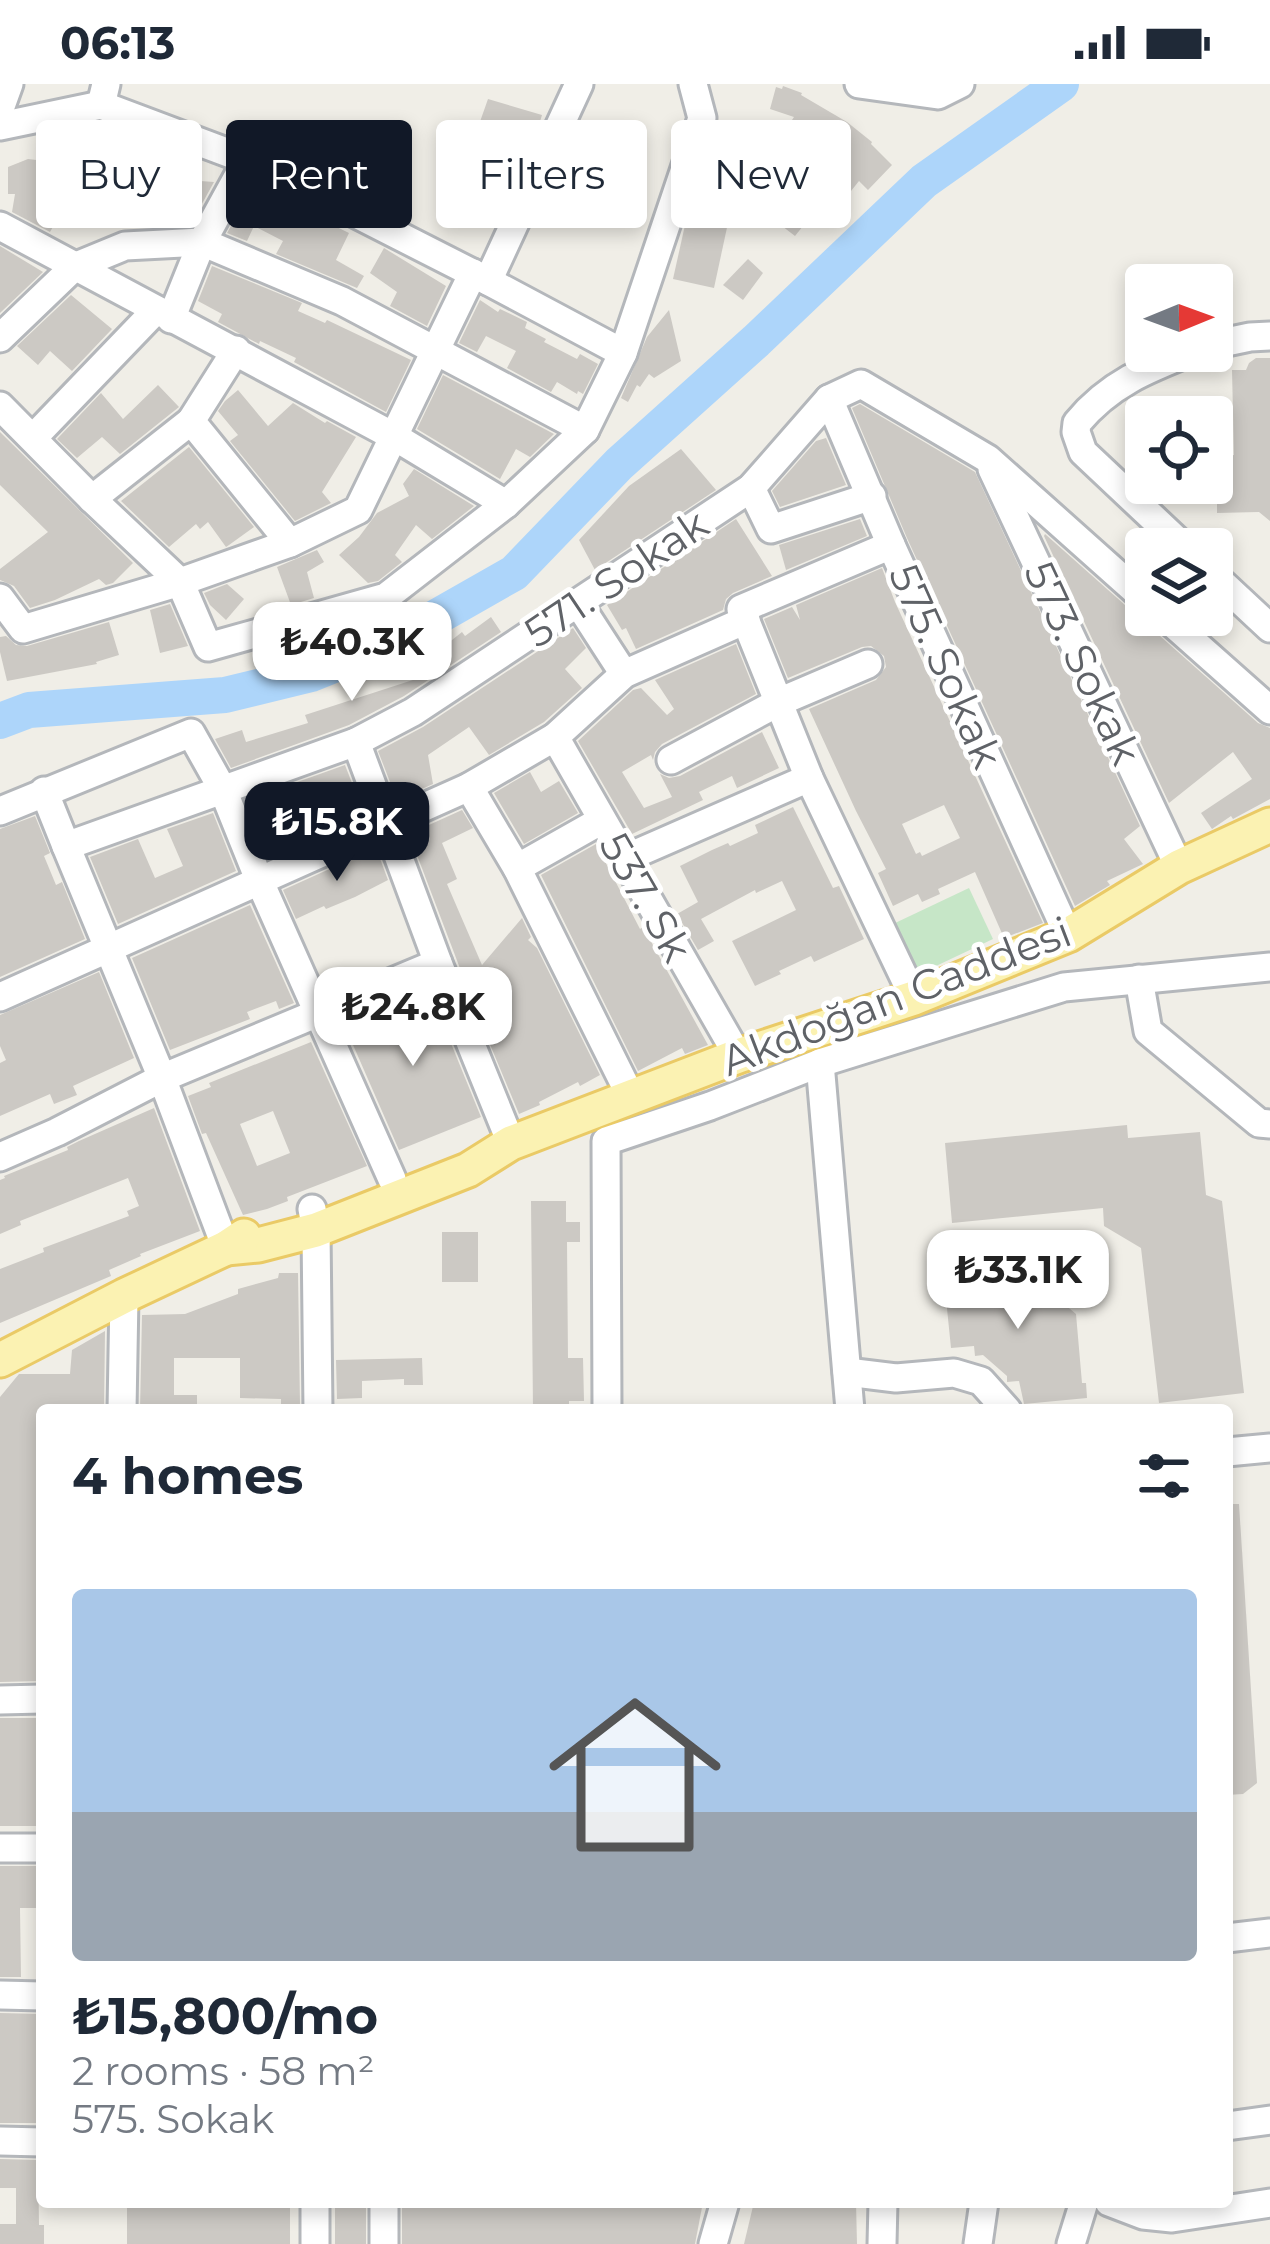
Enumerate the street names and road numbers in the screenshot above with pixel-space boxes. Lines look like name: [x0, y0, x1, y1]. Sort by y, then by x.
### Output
street label: 571. Sokak: [514, 498, 718, 658]
street label: 573. Sokak: [1013, 553, 1153, 773]
street label: 575. Sokak: [878, 556, 1014, 776]
street label: 537. Sk: [588, 823, 704, 971]
street label: Akdoğan Caddesi: [714, 905, 1078, 1087]

